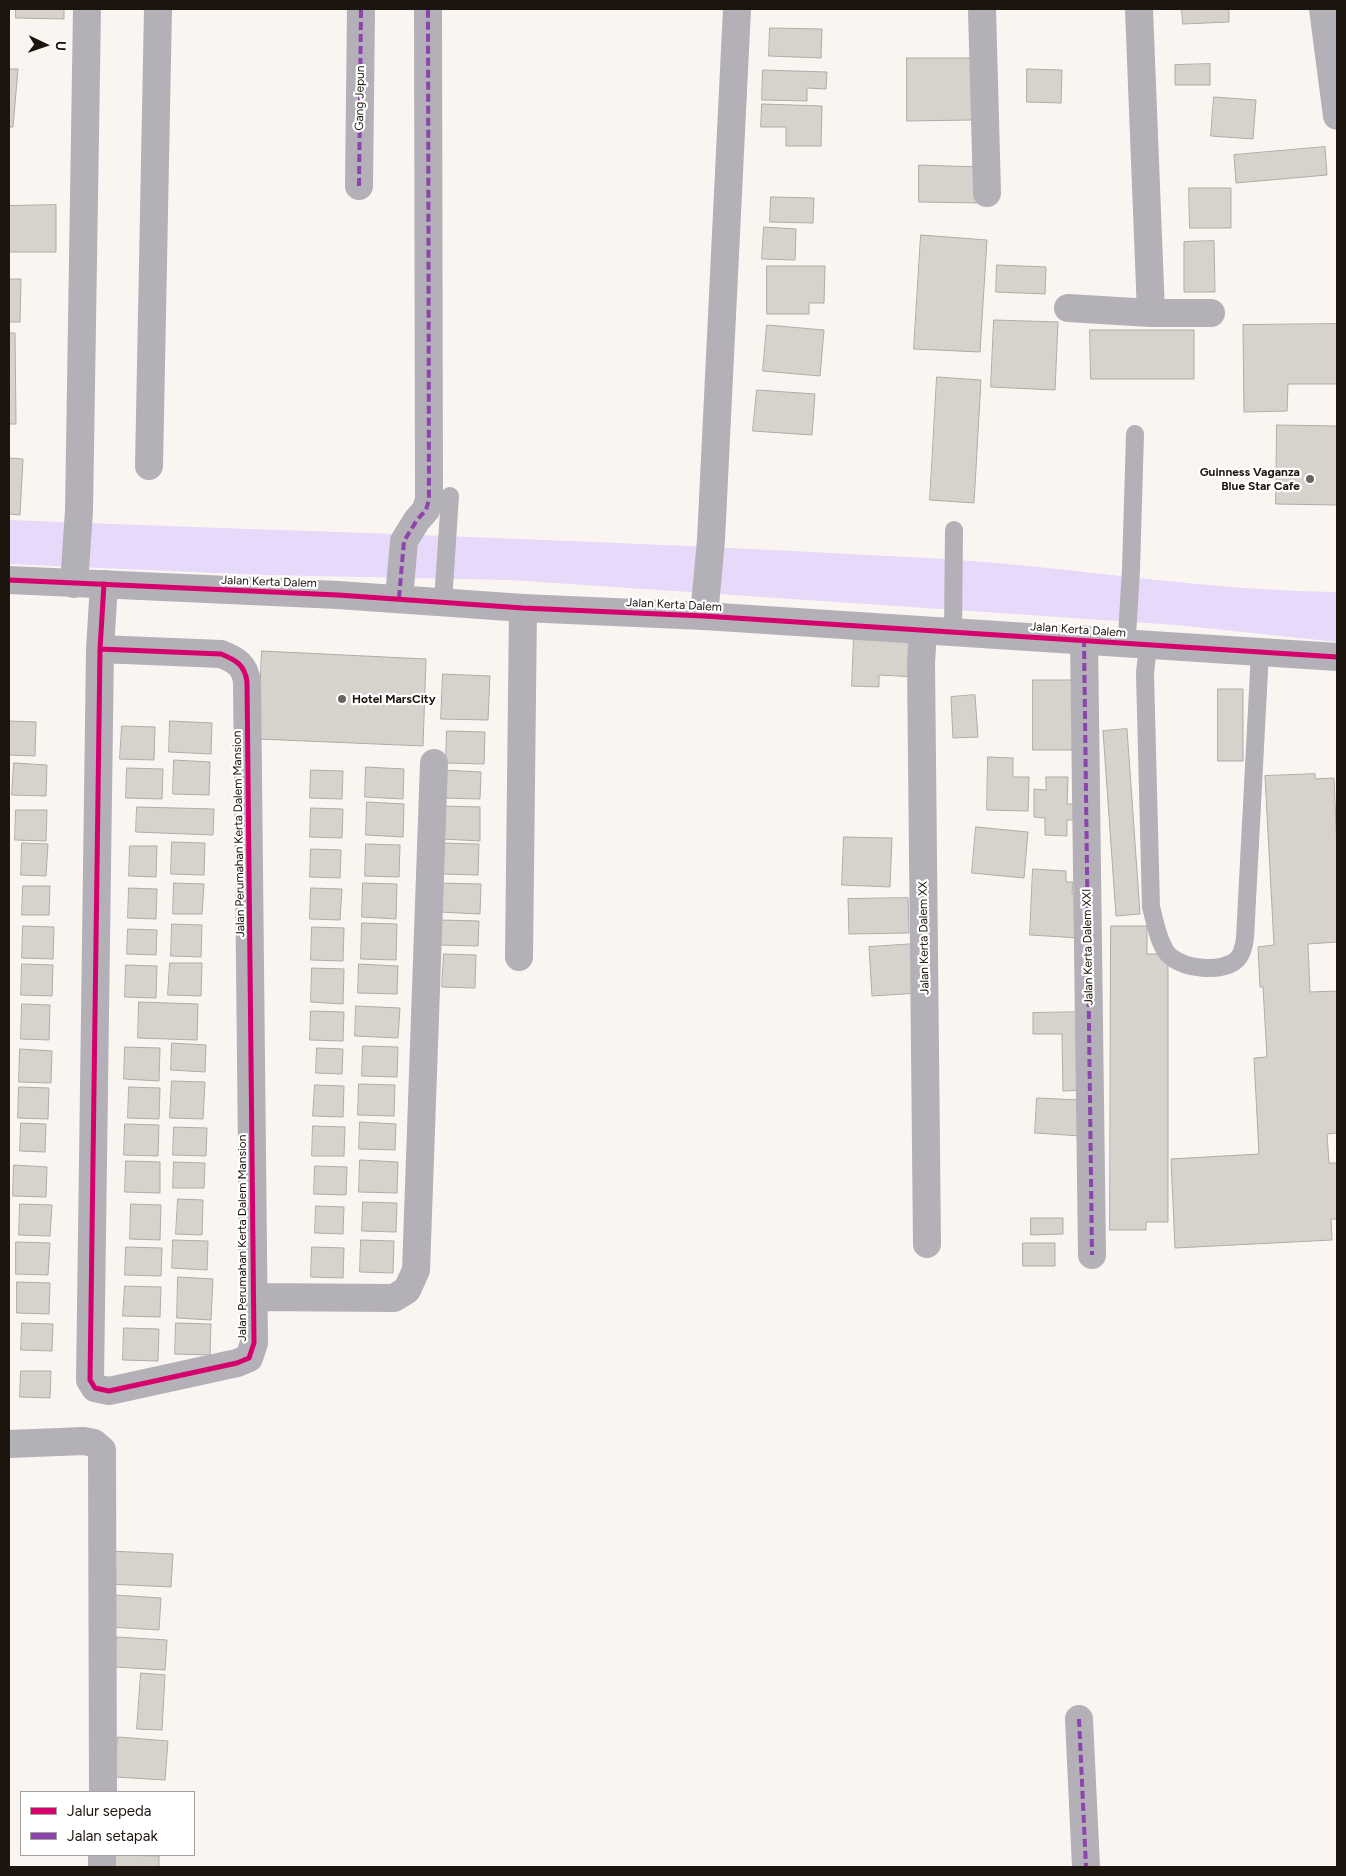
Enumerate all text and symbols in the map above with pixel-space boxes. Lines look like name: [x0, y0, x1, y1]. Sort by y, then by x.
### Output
north arrow: [20, 20, 70, 70]
text: U: [52, 40, 69, 51]
street label: Gang Jepun: [352, 65, 368, 131]
place label: Guinness Vaganza Blue Star Cafe: [1200, 465, 1300, 493]
marker: Guinness Vaganza Blue Star Cafe: [1304, 473, 1316, 485]
street label: Jalan Kerta Dalem: [221, 573, 317, 591]
street label: Jalan Kerta Dalem: [626, 595, 722, 615]
street label: Jalan Kerta Dalem: [1030, 619, 1126, 641]
place label: Hotel MarsCity: [352, 692, 436, 706]
marker: Hotel MarsCity: [336, 693, 348, 705]
street label: Jalan Perumahan Kerta Dalem Mansion: [230, 730, 248, 938]
street label: Jalan Kerta Dalem XX: [916, 881, 932, 995]
street label: Jalan Kerta Dalem XXI: [1080, 888, 1096, 1006]
street label: Jalan Perumahan Kerta Dalem Mansion: [235, 1135, 249, 1341]
legend: [20, 1791, 195, 1856]
text: Jalur sepeda: [67, 1802, 152, 1820]
text: Jalan setapak: [67, 1827, 158, 1845]

